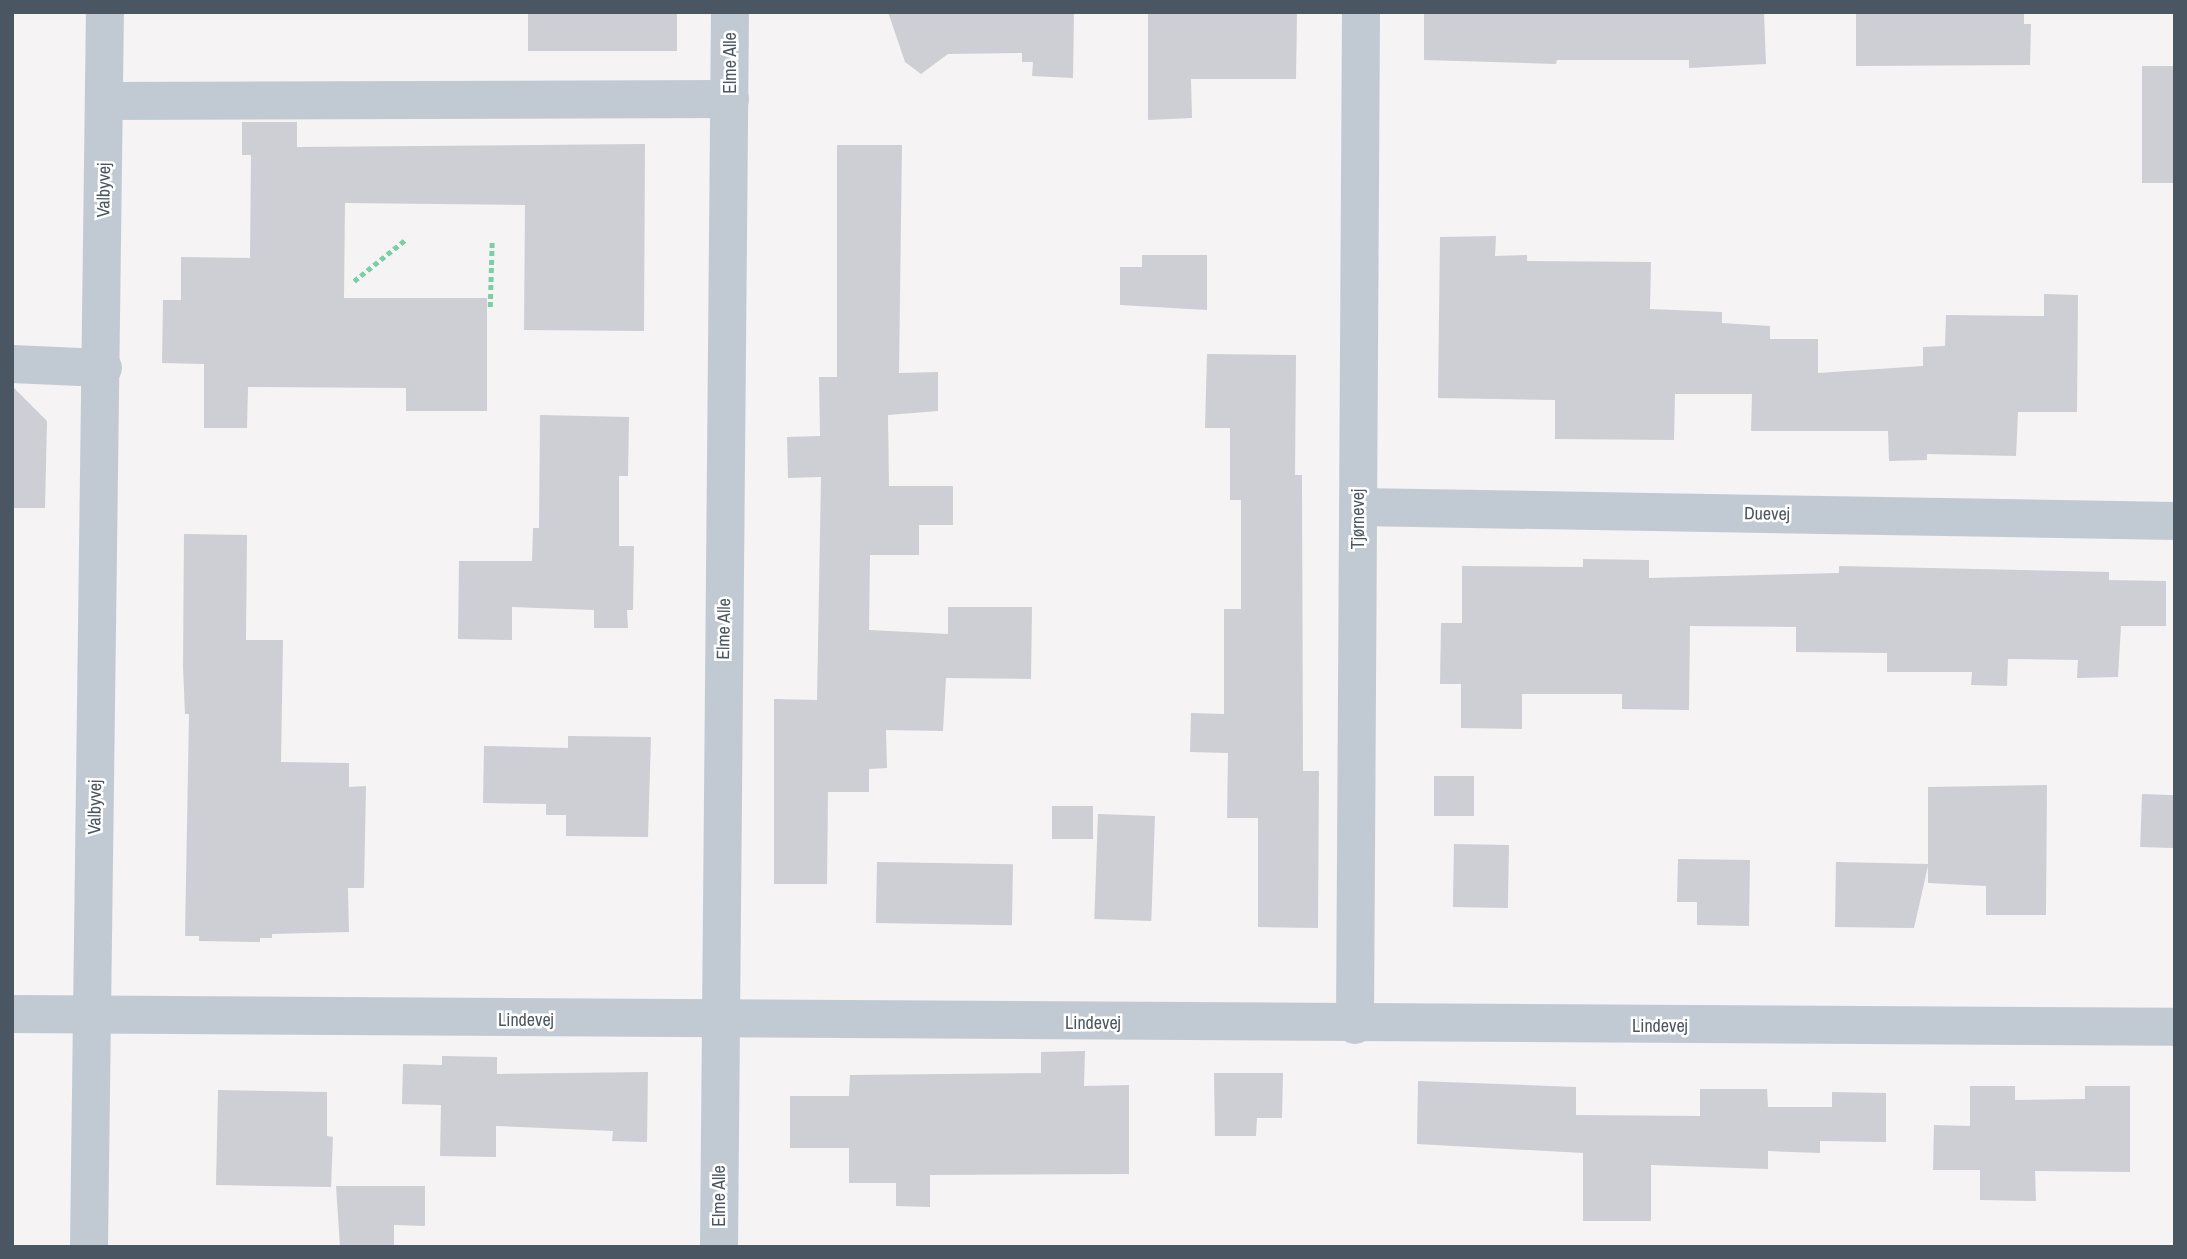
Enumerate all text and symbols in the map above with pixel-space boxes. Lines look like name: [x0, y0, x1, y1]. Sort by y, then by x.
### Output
street label: Elme Alle: [719, 32, 741, 94]
street label: Valbyvej: [93, 162, 115, 218]
street label: Tjørnevej: [1347, 489, 1369, 549]
street label: Duevej: [1744, 503, 1790, 525]
street label: Elme Alle: [713, 598, 735, 660]
street label: Valbyvej: [84, 779, 106, 835]
street label: Lindevej: [498, 1009, 554, 1031]
street label: Lindevej: [1065, 1012, 1121, 1034]
street label: Lindevej: [1632, 1015, 1688, 1037]
street label: Elme Alle: [708, 1165, 730, 1227]

